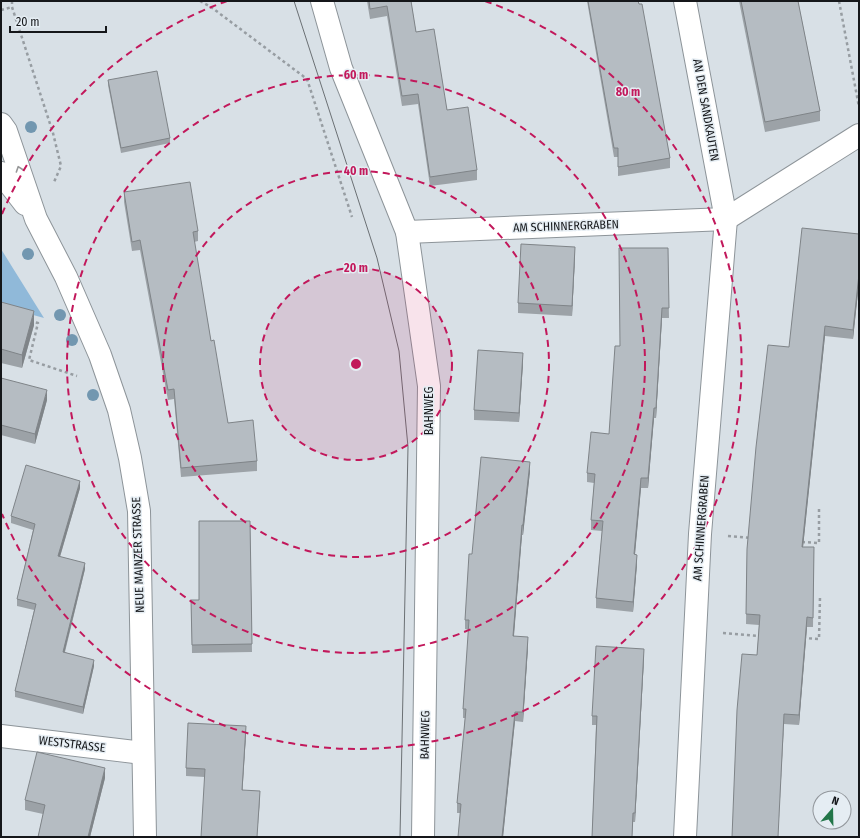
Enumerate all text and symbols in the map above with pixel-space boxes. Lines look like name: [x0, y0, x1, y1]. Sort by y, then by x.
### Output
scale bar: [10, 8, 106, 34]
text: 20 m: [16, 15, 40, 29]
street label: AN DEN SANDKAUTEN: [690, 58, 722, 162]
text: 60 m: [344, 68, 368, 82]
text: 80 m: [616, 85, 640, 99]
text: 40 m: [344, 164, 368, 178]
one-way arrow: [15, 166, 24, 173]
street label: AM SCHINNERGRABEN: [513, 217, 619, 235]
text: 20 m: [343, 261, 368, 275]
centre of rings: [349, 357, 363, 371]
street label: BAHNWEG: [422, 387, 436, 435]
street label: AM SCHINNERGRABEN: [690, 475, 712, 581]
street label: NEUE MAINZER STRASSE: [129, 497, 147, 613]
street label: BAHNWEG: [418, 710, 432, 759]
street label: WESTSTRASSE: [38, 733, 106, 755]
north arrow: [812, 790, 852, 830]
text: N: [830, 794, 841, 808]

